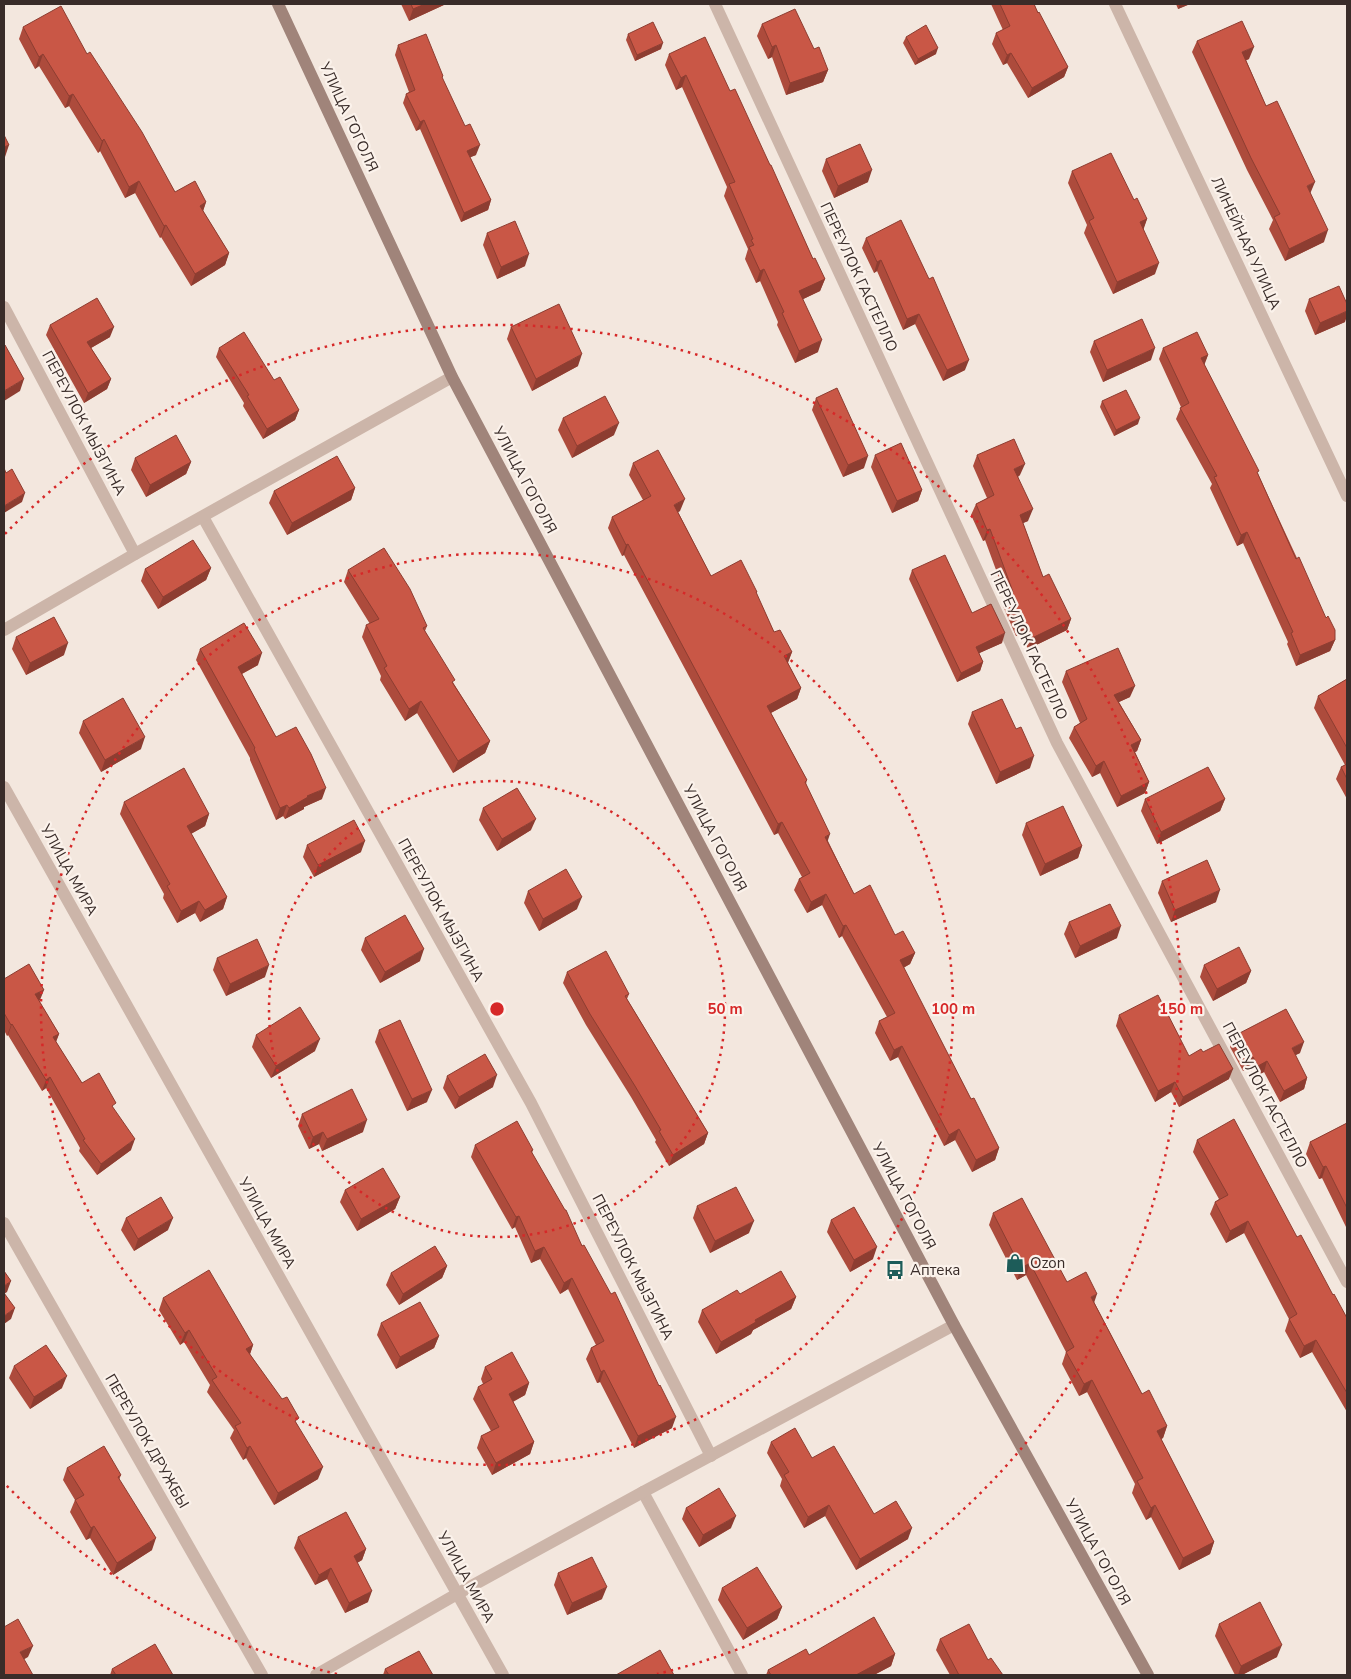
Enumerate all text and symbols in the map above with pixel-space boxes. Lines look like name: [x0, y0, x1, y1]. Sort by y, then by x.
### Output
street label: УЛИЦА ГОГОЛЯ: [314, 58, 383, 175]
street label: ЛИНЕЙНАЯ УЛИЦА: [1206, 173, 1286, 313]
street label: ПЕРЕУЛОК ГАСТЕЛЛО: [816, 199, 902, 355]
street label: ПЕРЕУЛОК МЫЗГИНА: [37, 347, 131, 499]
street label: УЛИЦА ГОГОЛЯ: [488, 422, 562, 537]
street label: ПЕРЕУЛОК ГАСТЕЛЛО: [986, 567, 1072, 723]
street label: УЛИЦА ГОГОЛЯ: [678, 780, 752, 895]
street label: УЛИЦА МИРА: [35, 820, 102, 919]
street label: ПЕРЕУЛОК МЫЗГИНА: [393, 835, 489, 985]
text: 50 m: [707, 999, 743, 1019]
text: 100 m: [931, 999, 975, 1019]
text: 150 m: [1159, 999, 1203, 1019]
centre of rings: [488, 1000, 506, 1018]
street label: ПЕРЕУЛОК ГАСТЕЛЛО: [1218, 1018, 1312, 1172]
street label: УЛИЦА ГОГОЛЯ: [867, 1138, 941, 1253]
street label: УЛИЦА МИРА: [233, 1173, 300, 1272]
street label: ПЕРЕУЛОК МЫЗГИНА: [588, 1191, 678, 1343]
shop icon: Ozon: [1004, 1252, 1026, 1274]
place label: Ozon: [1030, 1253, 1065, 1273]
bus stop icon: Аптека: [884, 1259, 906, 1281]
place label: Аптека: [910, 1260, 960, 1280]
street label: ПЕРЕУЛОК ДРУЖБЫ: [100, 1370, 194, 1512]
street label: УЛИЦА ГОГОЛЯ: [1060, 1494, 1136, 1609]
street label: УЛИЦА МИРА: [432, 1527, 499, 1626]

